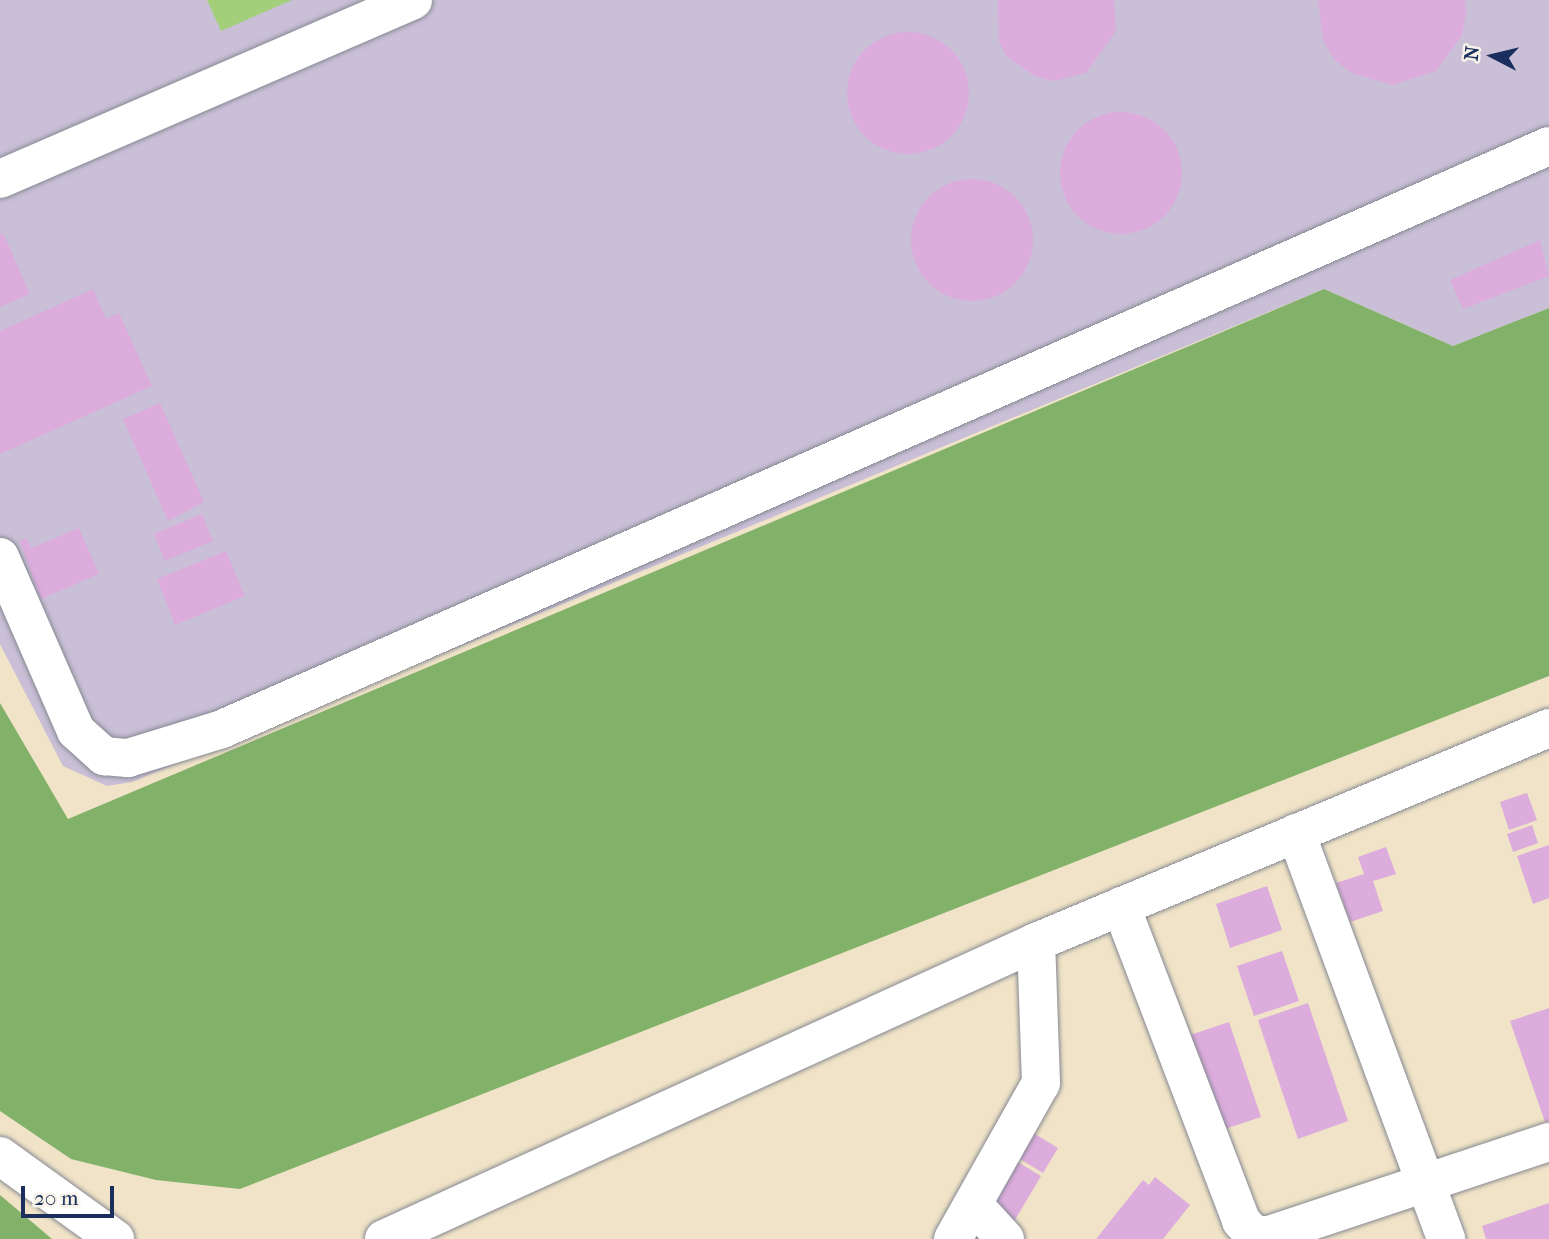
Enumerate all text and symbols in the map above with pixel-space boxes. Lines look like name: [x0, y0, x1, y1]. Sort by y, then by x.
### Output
north arrow: [1458, 21, 1528, 91]
text: N: [1460, 45, 1484, 62]
scale bar: [24, 1172, 117, 1216]
text: 20 m: [34, 1186, 78, 1210]

